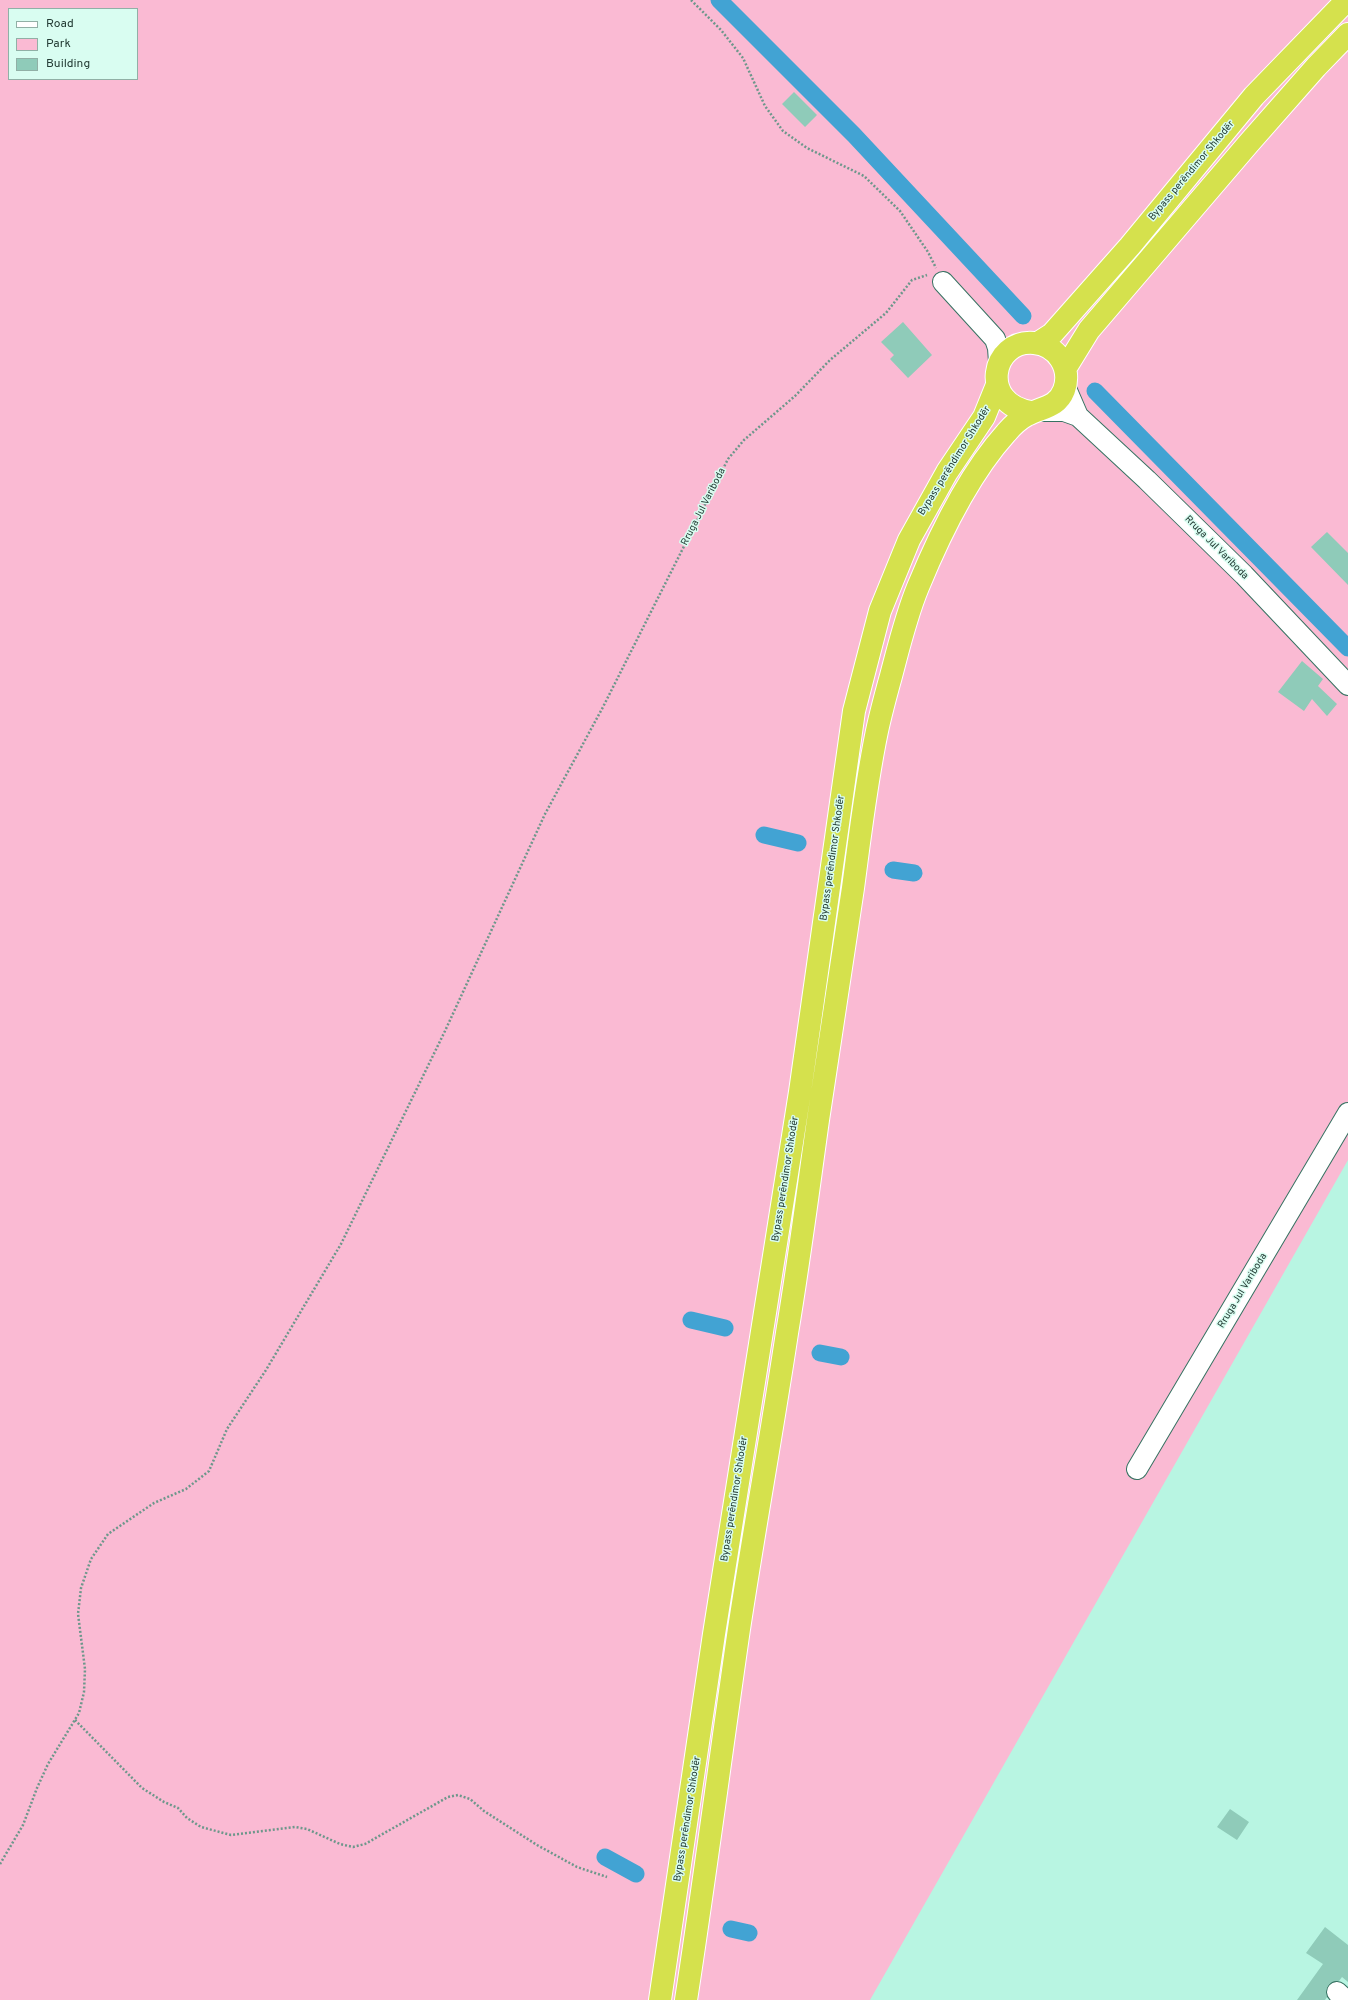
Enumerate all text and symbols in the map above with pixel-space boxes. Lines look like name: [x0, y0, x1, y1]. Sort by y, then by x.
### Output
legend: [8, 8, 138, 80]
text: Road: [46, 16, 74, 32]
text: Park: [46, 36, 71, 52]
text: Building: [46, 56, 90, 72]
street label: Bypass perëndimor Shkodër: [1147, 119, 1237, 223]
street label: Bypass perëndimor Shkodër: [916, 404, 994, 518]
street label: Rruga Jul Variboda: [679, 466, 729, 548]
street label: Rruga Jul Variboda: [1182, 514, 1250, 582]
street label: Bypass perëndimor Shkodër: [818, 794, 848, 922]
street label: Bypass perëndimor Shkodër: [770, 1116, 802, 1242]
street label: Rruga Jul Variboda: [1216, 1251, 1270, 1331]
street label: Bypass perëndimor Shkodër: [719, 1436, 751, 1562]
street label: Bypass perëndimor Shkodër: [672, 1756, 704, 1882]

